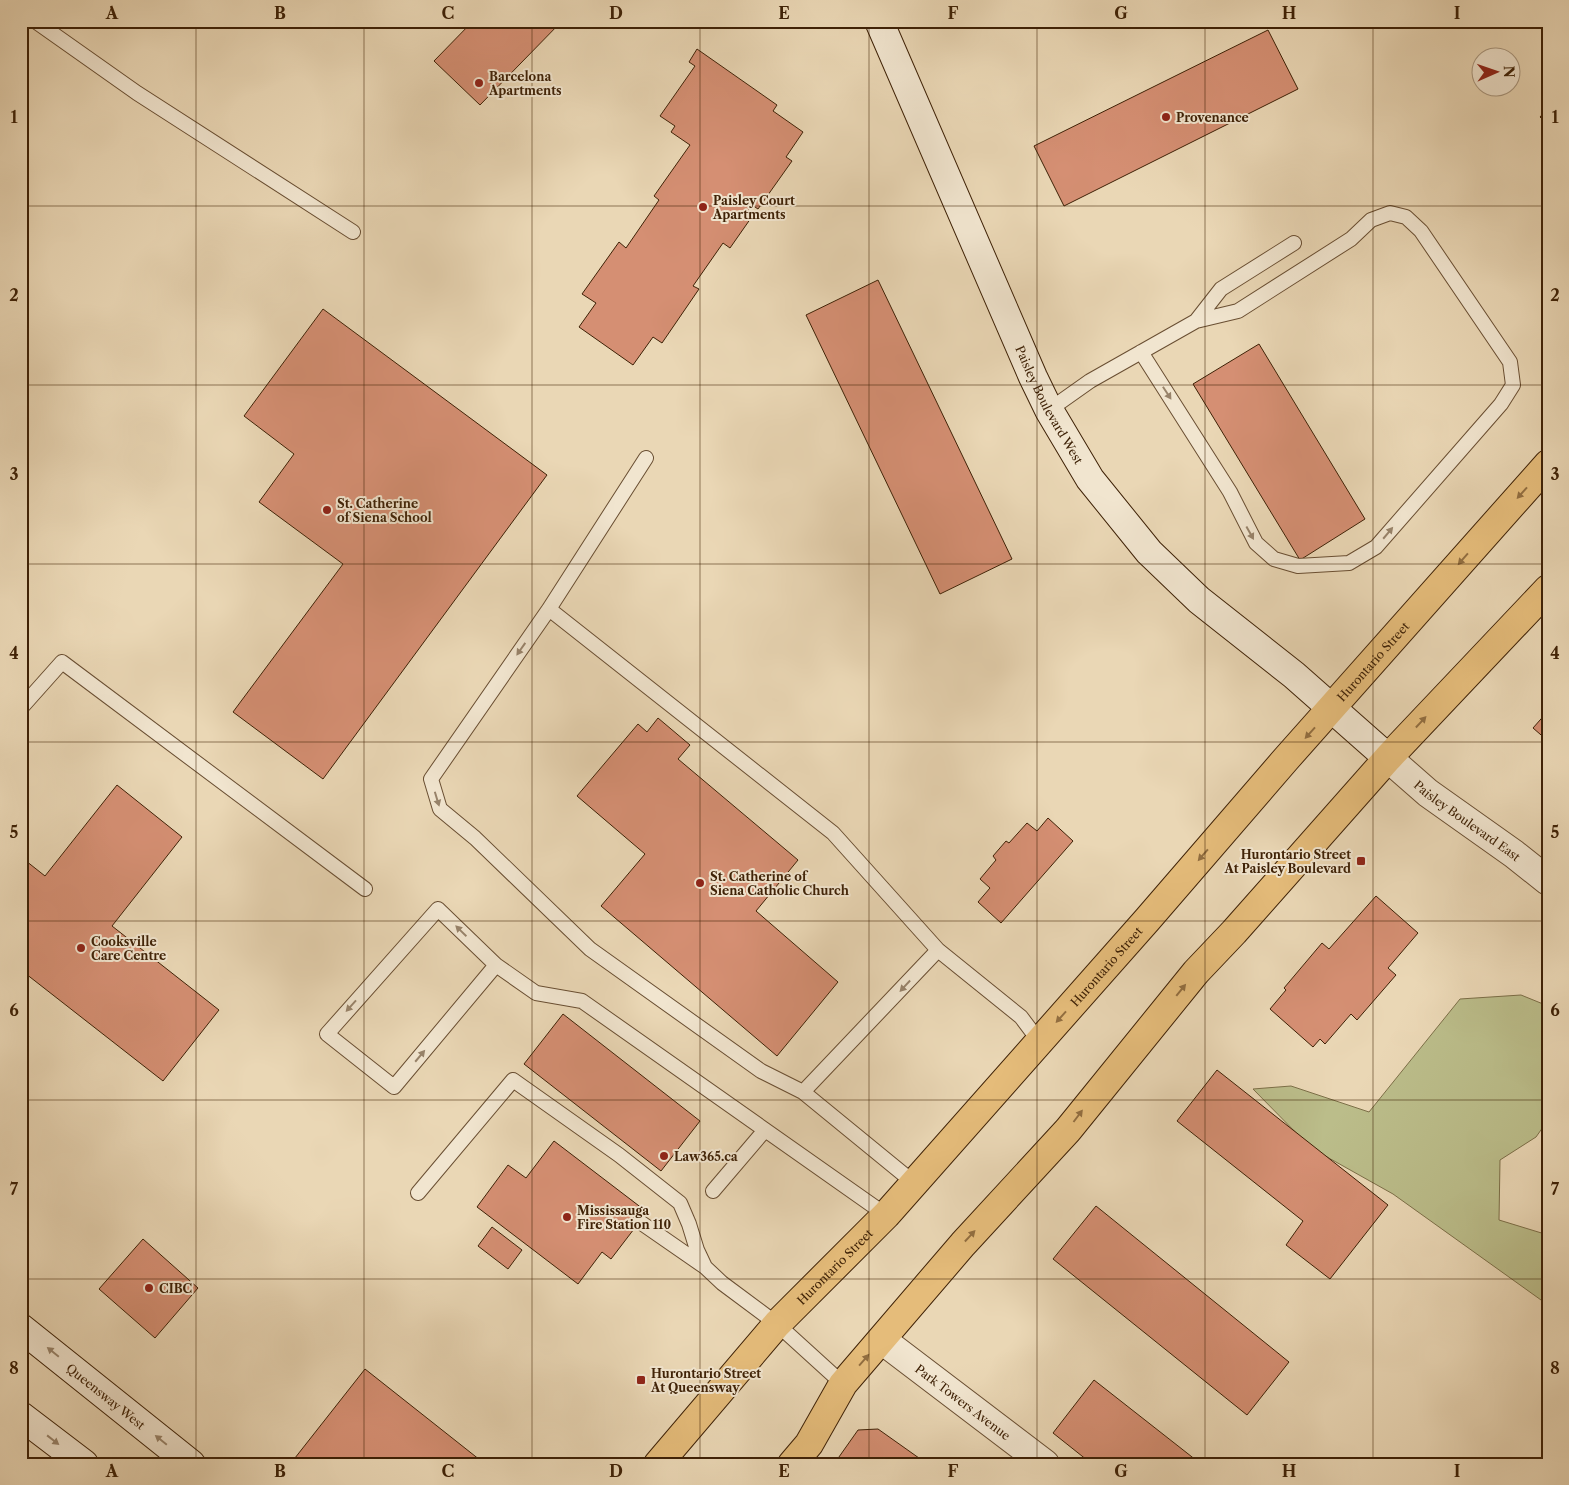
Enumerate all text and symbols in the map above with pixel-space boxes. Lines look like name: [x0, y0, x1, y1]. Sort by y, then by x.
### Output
text: A: [105, 3, 119, 23]
text: B: [274, 3, 286, 23]
text: C: [442, 3, 454, 23]
text: D: [609, 3, 623, 23]
text: E: [778, 3, 790, 23]
text: F: [948, 3, 959, 23]
text: G: [1114, 3, 1128, 23]
text: H: [1282, 3, 1296, 23]
text: I: [1454, 3, 1461, 23]
north arrow: [1472, 48, 1522, 98]
text: N: [1500, 65, 1518, 78]
place label: Barcelona Apartments: [488, 69, 562, 98]
marker: Barcelona Apartments: [473, 77, 485, 89]
text: 1: [10, 107, 18, 127]
text: 1: [1551, 107, 1559, 127]
place label: Provenance: [1176, 110, 1249, 125]
marker: Provenance: [1160, 111, 1172, 123]
place label: Paisley Court Apartments: [712, 193, 795, 222]
marker: Paisley Court Apartments: [697, 201, 709, 213]
text: 2: [9, 285, 19, 305]
text: 2: [1550, 285, 1560, 305]
street label: Paisley Boulevard West: [1013, 343, 1087, 467]
one-way arrow: [1162, 387, 1172, 400]
text: 3: [9, 464, 19, 484]
text: 3: [1550, 464, 1560, 484]
one-way arrow: [1516, 487, 1528, 499]
place label: St. Catherine of Siena School: [337, 496, 432, 525]
marker: St. Catherine of Siena School: [321, 504, 333, 516]
one-way arrow: [1246, 525, 1254, 540]
one-way arrow: [1383, 527, 1394, 540]
one-way arrow: [1458, 552, 1469, 565]
street label: Hurontario Street: [1333, 618, 1412, 704]
one-way arrow: [516, 642, 526, 655]
text: 4: [9, 643, 19, 663]
text: 4: [1550, 643, 1560, 663]
one-way arrow: [1415, 716, 1427, 728]
one-way arrow: [1304, 726, 1316, 738]
street label: Paisley Boulevard East: [1411, 777, 1524, 864]
one-way arrow: [434, 792, 442, 807]
text: 5: [10, 822, 19, 842]
text: 5: [1551, 822, 1560, 842]
place label: Hurontario Street At Paisley Boulevard: [1224, 847, 1351, 876]
one-way arrow: [1197, 849, 1209, 861]
marker: Hurontario Street At Paisley Boulevard: [1355, 855, 1367, 867]
place label: St. Catherine of Siena Catholic Church: [710, 869, 850, 898]
marker: St. Catherine of Siena Catholic Church: [694, 877, 706, 889]
street label: Hurontario Street: [1067, 923, 1146, 1009]
one-way arrow: [455, 925, 467, 937]
place label: Cooksville Care Centre: [91, 934, 166, 963]
marker: Cooksville Care Centre: [75, 942, 87, 954]
one-way arrow: [899, 979, 911, 991]
one-way arrow: [1175, 984, 1186, 996]
text: 6: [9, 1000, 19, 1020]
one-way arrow: [345, 1000, 357, 1012]
text: 6: [1550, 1000, 1560, 1020]
one-way arrow: [1055, 1010, 1067, 1022]
one-way arrow: [414, 1050, 425, 1063]
one-way arrow: [1073, 1110, 1084, 1123]
place label: Law365.ca: [674, 1149, 739, 1164]
marker: Law365.ca: [658, 1150, 670, 1162]
text: 7: [10, 1179, 19, 1199]
text: 7: [1551, 1179, 1560, 1199]
place label: Mississauga Fire Station 110: [577, 1203, 671, 1232]
marker: Mississauga Fire Station 110: [561, 1211, 573, 1223]
street label: Hurontario Street: [793, 1225, 876, 1308]
one-way arrow: [964, 1231, 976, 1243]
place label: CIBC: [159, 1281, 192, 1296]
marker: CIBC: [143, 1282, 155, 1294]
one-way arrow: [47, 1347, 60, 1358]
one-way arrow: [858, 1354, 869, 1366]
text: 8: [9, 1358, 19, 1378]
text: 8: [1550, 1358, 1560, 1378]
street label: Queensway West: [64, 1360, 149, 1433]
street label: Park Towers Avenue: [913, 1361, 1014, 1443]
place label: Hurontario Street At Queensway: [650, 1366, 761, 1395]
marker: Hurontario Street At Queensway: [635, 1374, 647, 1386]
one-way arrow: [46, 1434, 59, 1445]
one-way arrow: [155, 1434, 168, 1445]
text: A: [105, 1461, 119, 1481]
text: B: [274, 1461, 286, 1481]
text: C: [442, 1461, 454, 1481]
text: D: [609, 1461, 623, 1481]
text: E: [778, 1461, 790, 1481]
text: F: [948, 1461, 959, 1481]
text: G: [1114, 1461, 1128, 1481]
text: H: [1282, 1461, 1296, 1481]
text: I: [1454, 1461, 1461, 1481]

